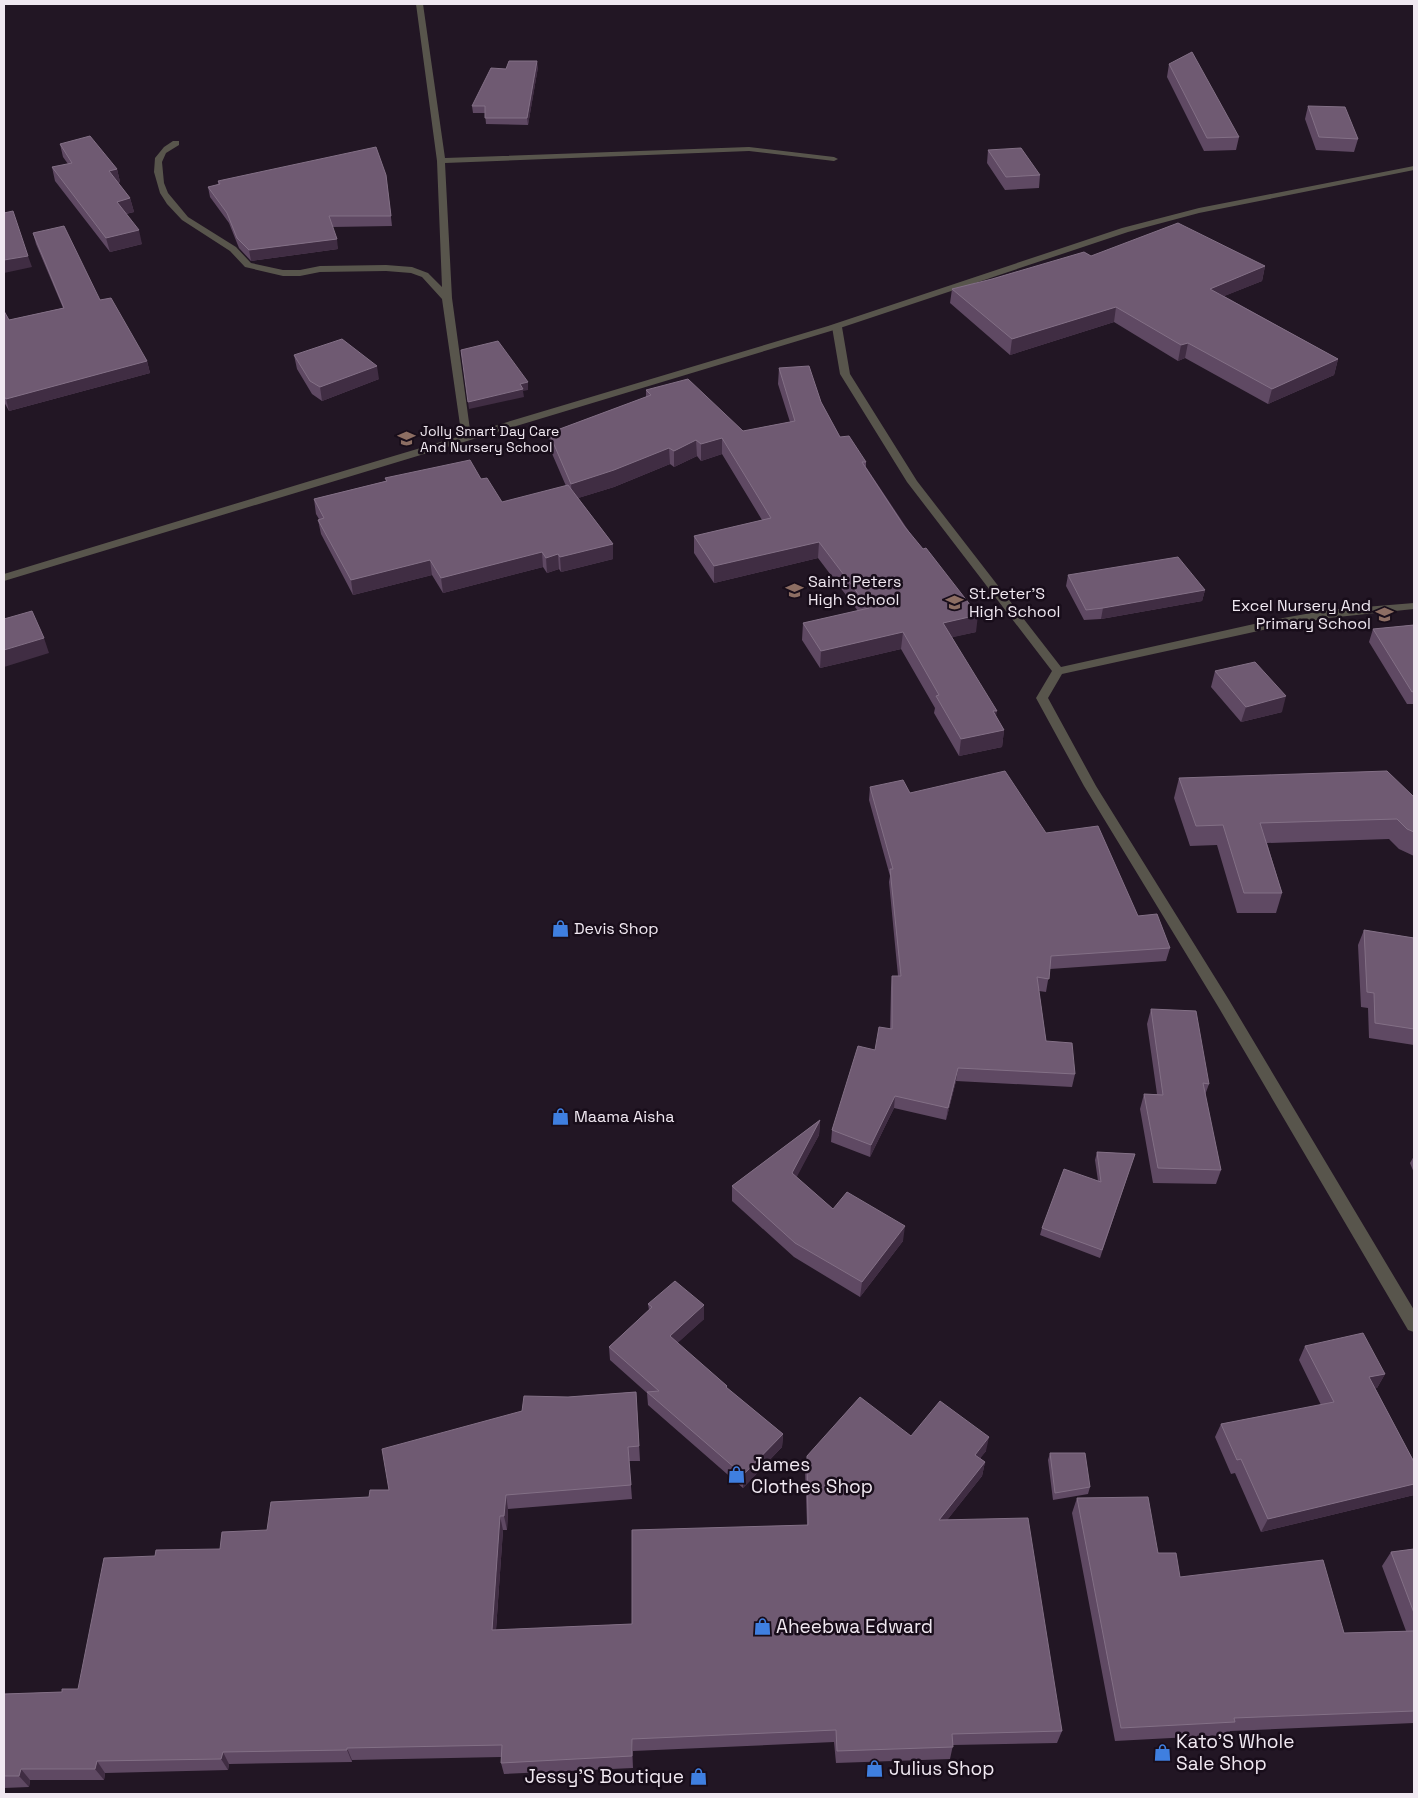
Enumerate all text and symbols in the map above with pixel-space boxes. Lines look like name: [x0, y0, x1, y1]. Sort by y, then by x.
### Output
place label: Jolly Smart Day Care And Nursery School: [420, 422, 559, 456]
school or university icon: Jolly Smart Day Care And Nursery School: [396, 429, 416, 449]
place label: Saint Peters High School: [808, 571, 901, 610]
school or university icon: Saint Peters High School: [784, 580, 804, 600]
place label: St.Peter'S High School: [969, 583, 1060, 622]
school or university icon: St.Peter'S High School: [945, 592, 965, 612]
place label: Excel Nursery And Primary School: [1232, 595, 1371, 634]
school or university icon: Excel Nursery And Primary School: [1375, 604, 1395, 624]
shop icon: Devis Shop: [550, 918, 570, 938]
place label: Devis Shop: [574, 918, 659, 939]
shop icon: Maama Aisha: [550, 1106, 570, 1126]
place label: Maama Aisha: [574, 1106, 675, 1127]
place label: James Clothes Shop: [751, 1452, 873, 1499]
shop icon: James Clothes Shop: [727, 1465, 747, 1485]
place label: Aheebwa Edward: [776, 1614, 933, 1639]
shop icon: Aheebwa Edward: [752, 1616, 772, 1636]
place label: Kato'S Whole Sale Shop: [1176, 1729, 1295, 1776]
shop icon: Kato'S Whole Sale Shop: [1152, 1742, 1172, 1762]
place label: Julius Shop: [889, 1756, 995, 1781]
shop icon: Julius Shop: [865, 1758, 885, 1778]
place label: Jessy'S Boutique: [525, 1764, 684, 1789]
shop icon: Jessy'S Boutique: [688, 1766, 708, 1786]

